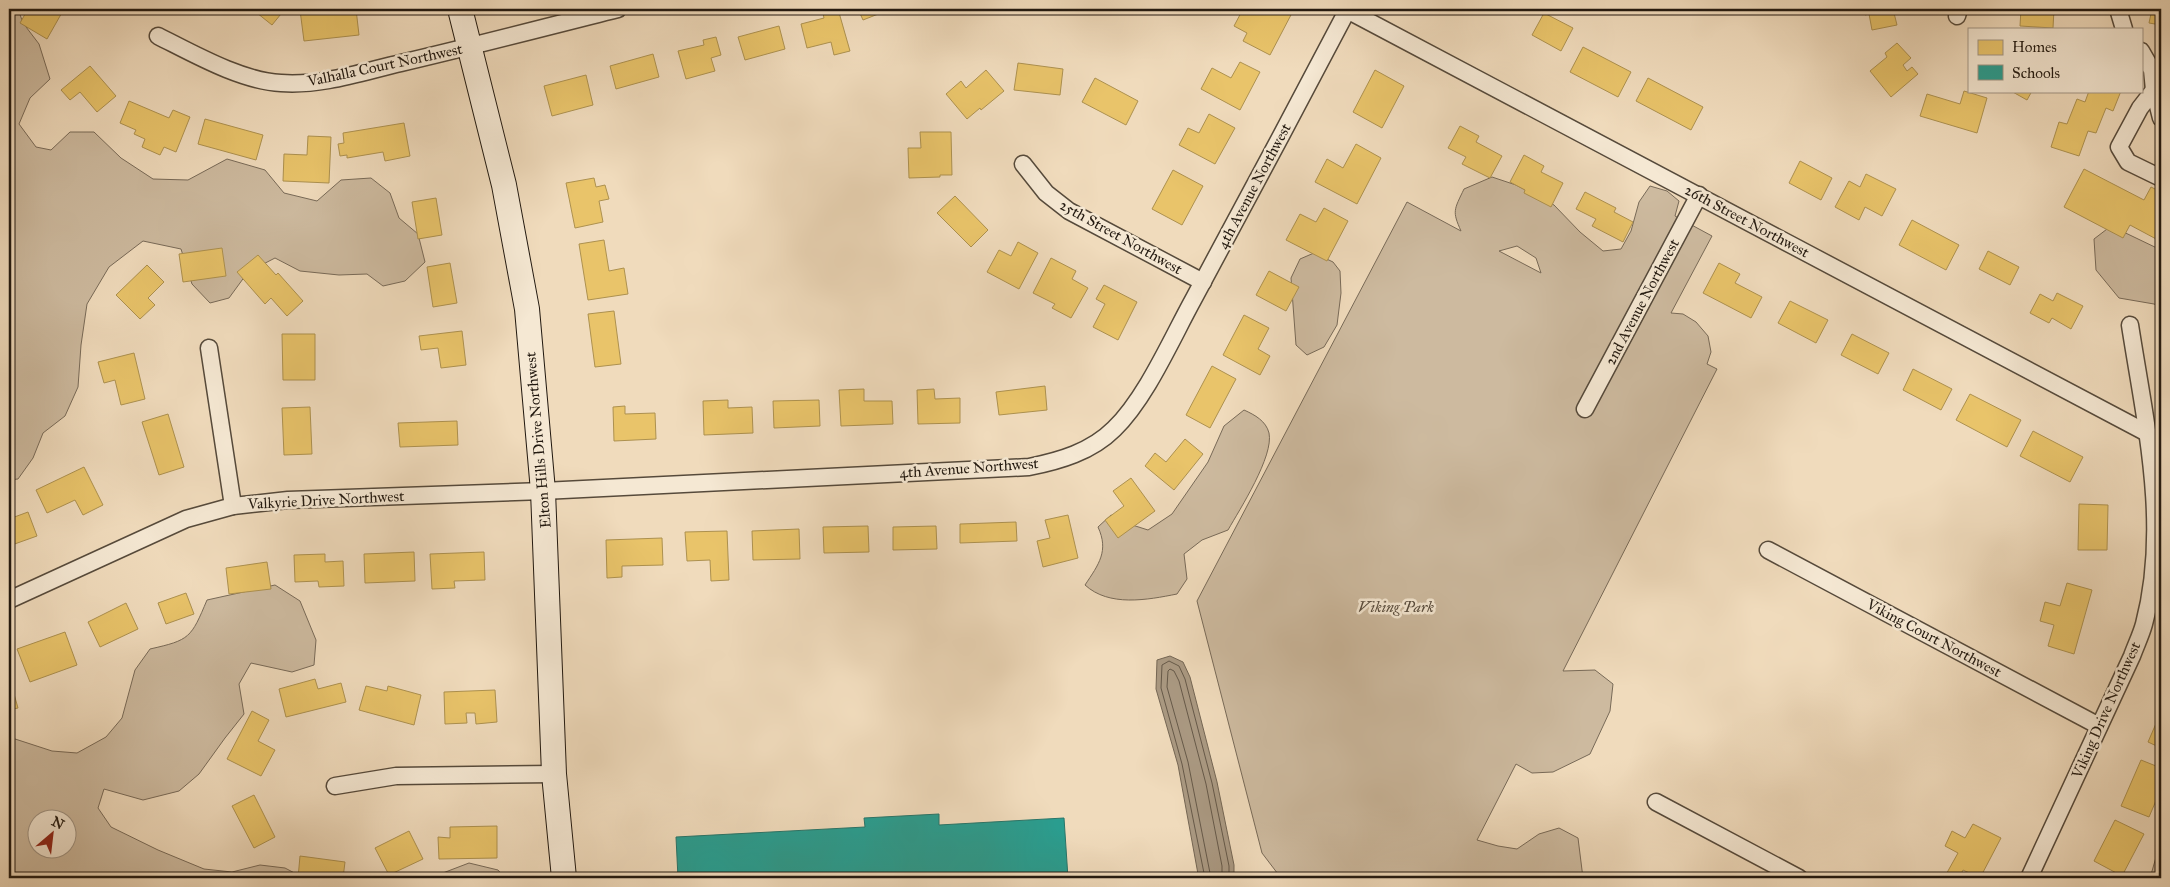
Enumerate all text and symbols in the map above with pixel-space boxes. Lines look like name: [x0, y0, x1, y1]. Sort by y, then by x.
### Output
legend: [1968, 28, 2142, 92]
text: Homes: [2012, 38, 2057, 56]
street label: Valhalla Court Northwest: [305, 40, 465, 90]
text: Schools: [2012, 64, 2060, 82]
street label: 4th Avenue Northwest: [1213, 120, 1295, 252]
street label: 26th Street Northwest: [1682, 181, 1813, 262]
street label: 25th Street Northwest: [1056, 196, 1186, 279]
street label: 2nd Avenue Northwest: [1601, 235, 1683, 368]
street label: Elton Hills Drive Northwest: [521, 350, 555, 529]
street label: 4th Avenue Northwest: [899, 454, 1040, 482]
street label: Valkyrie Drive Northwest: [246, 487, 405, 513]
street label: Viking Court Northwest: [1863, 594, 2005, 681]
park label: Viking Park: [1358, 598, 1434, 616]
street label: Viking Drive Northwest: [2067, 638, 2145, 782]
north arrow: [28, 810, 78, 860]
text: N: [49, 813, 67, 833]

